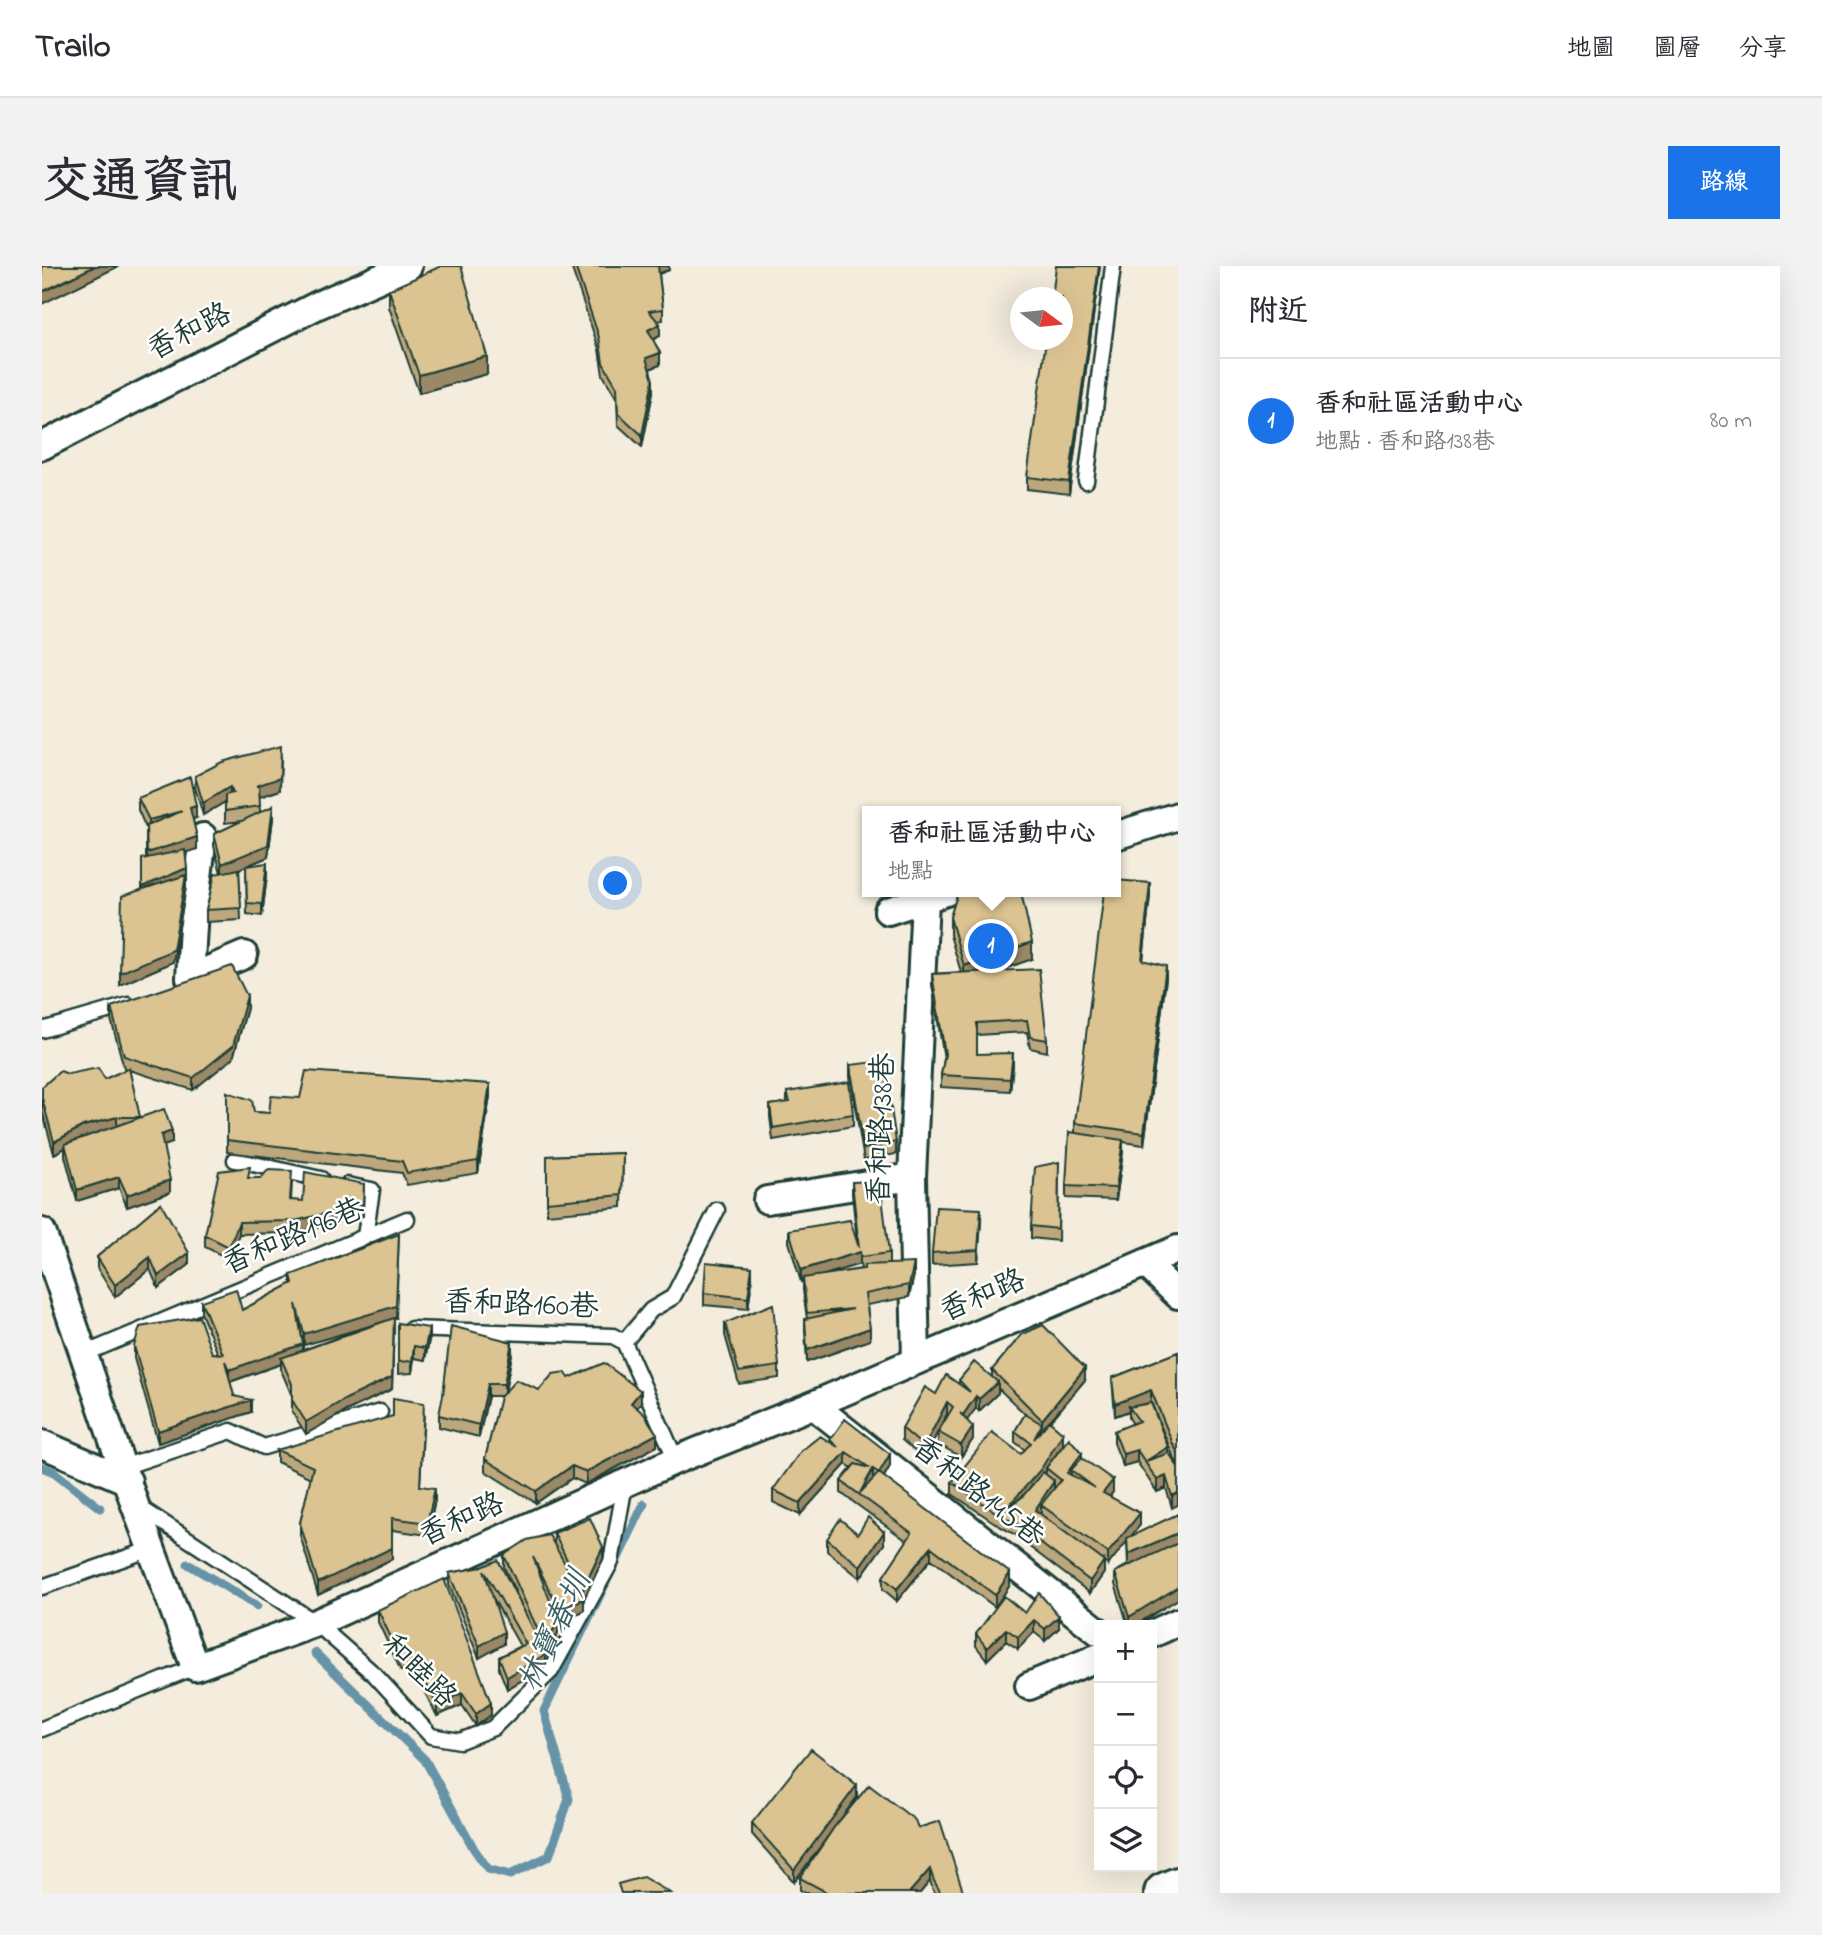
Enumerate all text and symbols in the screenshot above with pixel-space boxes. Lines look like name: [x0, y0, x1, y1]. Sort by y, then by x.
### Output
text: Trailo: [35, 24, 111, 72]
text: 地圖: [1567, 32, 1615, 67]
text: 圖層: [1653, 32, 1701, 67]
text: 分享: [1739, 32, 1787, 67]
button: 路線: [1668, 146, 1780, 219]
text: 交通資訊: [42, 148, 238, 220]
north arrow: [1010, 287, 1073, 350]
text: 附近: [1248, 291, 1308, 335]
street label: 香和路: [140, 293, 240, 373]
text: 香和社區活動中心: [1315, 386, 1523, 424]
text: 1: [1267, 405, 1275, 438]
text: 80 m: [1710, 405, 1752, 438]
text: 地點 · 香和路138巷: [1315, 426, 1495, 459]
popup: [862, 806, 1121, 897]
text: 香和社區活動中心: [887, 816, 1096, 854]
text: 地點: [887, 856, 933, 889]
your location: [598, 866, 632, 900]
pin: 1: [968, 920, 1014, 972]
street label: 香和路138巷: [858, 1052, 908, 1206]
street label: 香和路196巷: [216, 1188, 372, 1288]
street label: 香和路: [933, 1259, 1033, 1335]
street label: 香和路160巷: [442, 1281, 600, 1331]
street label: 香和路145巷: [901, 1427, 1053, 1559]
street label: 香和路: [412, 1483, 512, 1559]
water label: 林寶春圳: [508, 1561, 606, 1700]
map controls: [1094, 1620, 1157, 1872]
button: +: [1094, 1620, 1157, 1683]
street label: 和睦路: [370, 1625, 466, 1719]
button: −: [1094, 1683, 1157, 1746]
button: locate: [1094, 1746, 1157, 1809]
button: layers: [1094, 1809, 1157, 1872]

